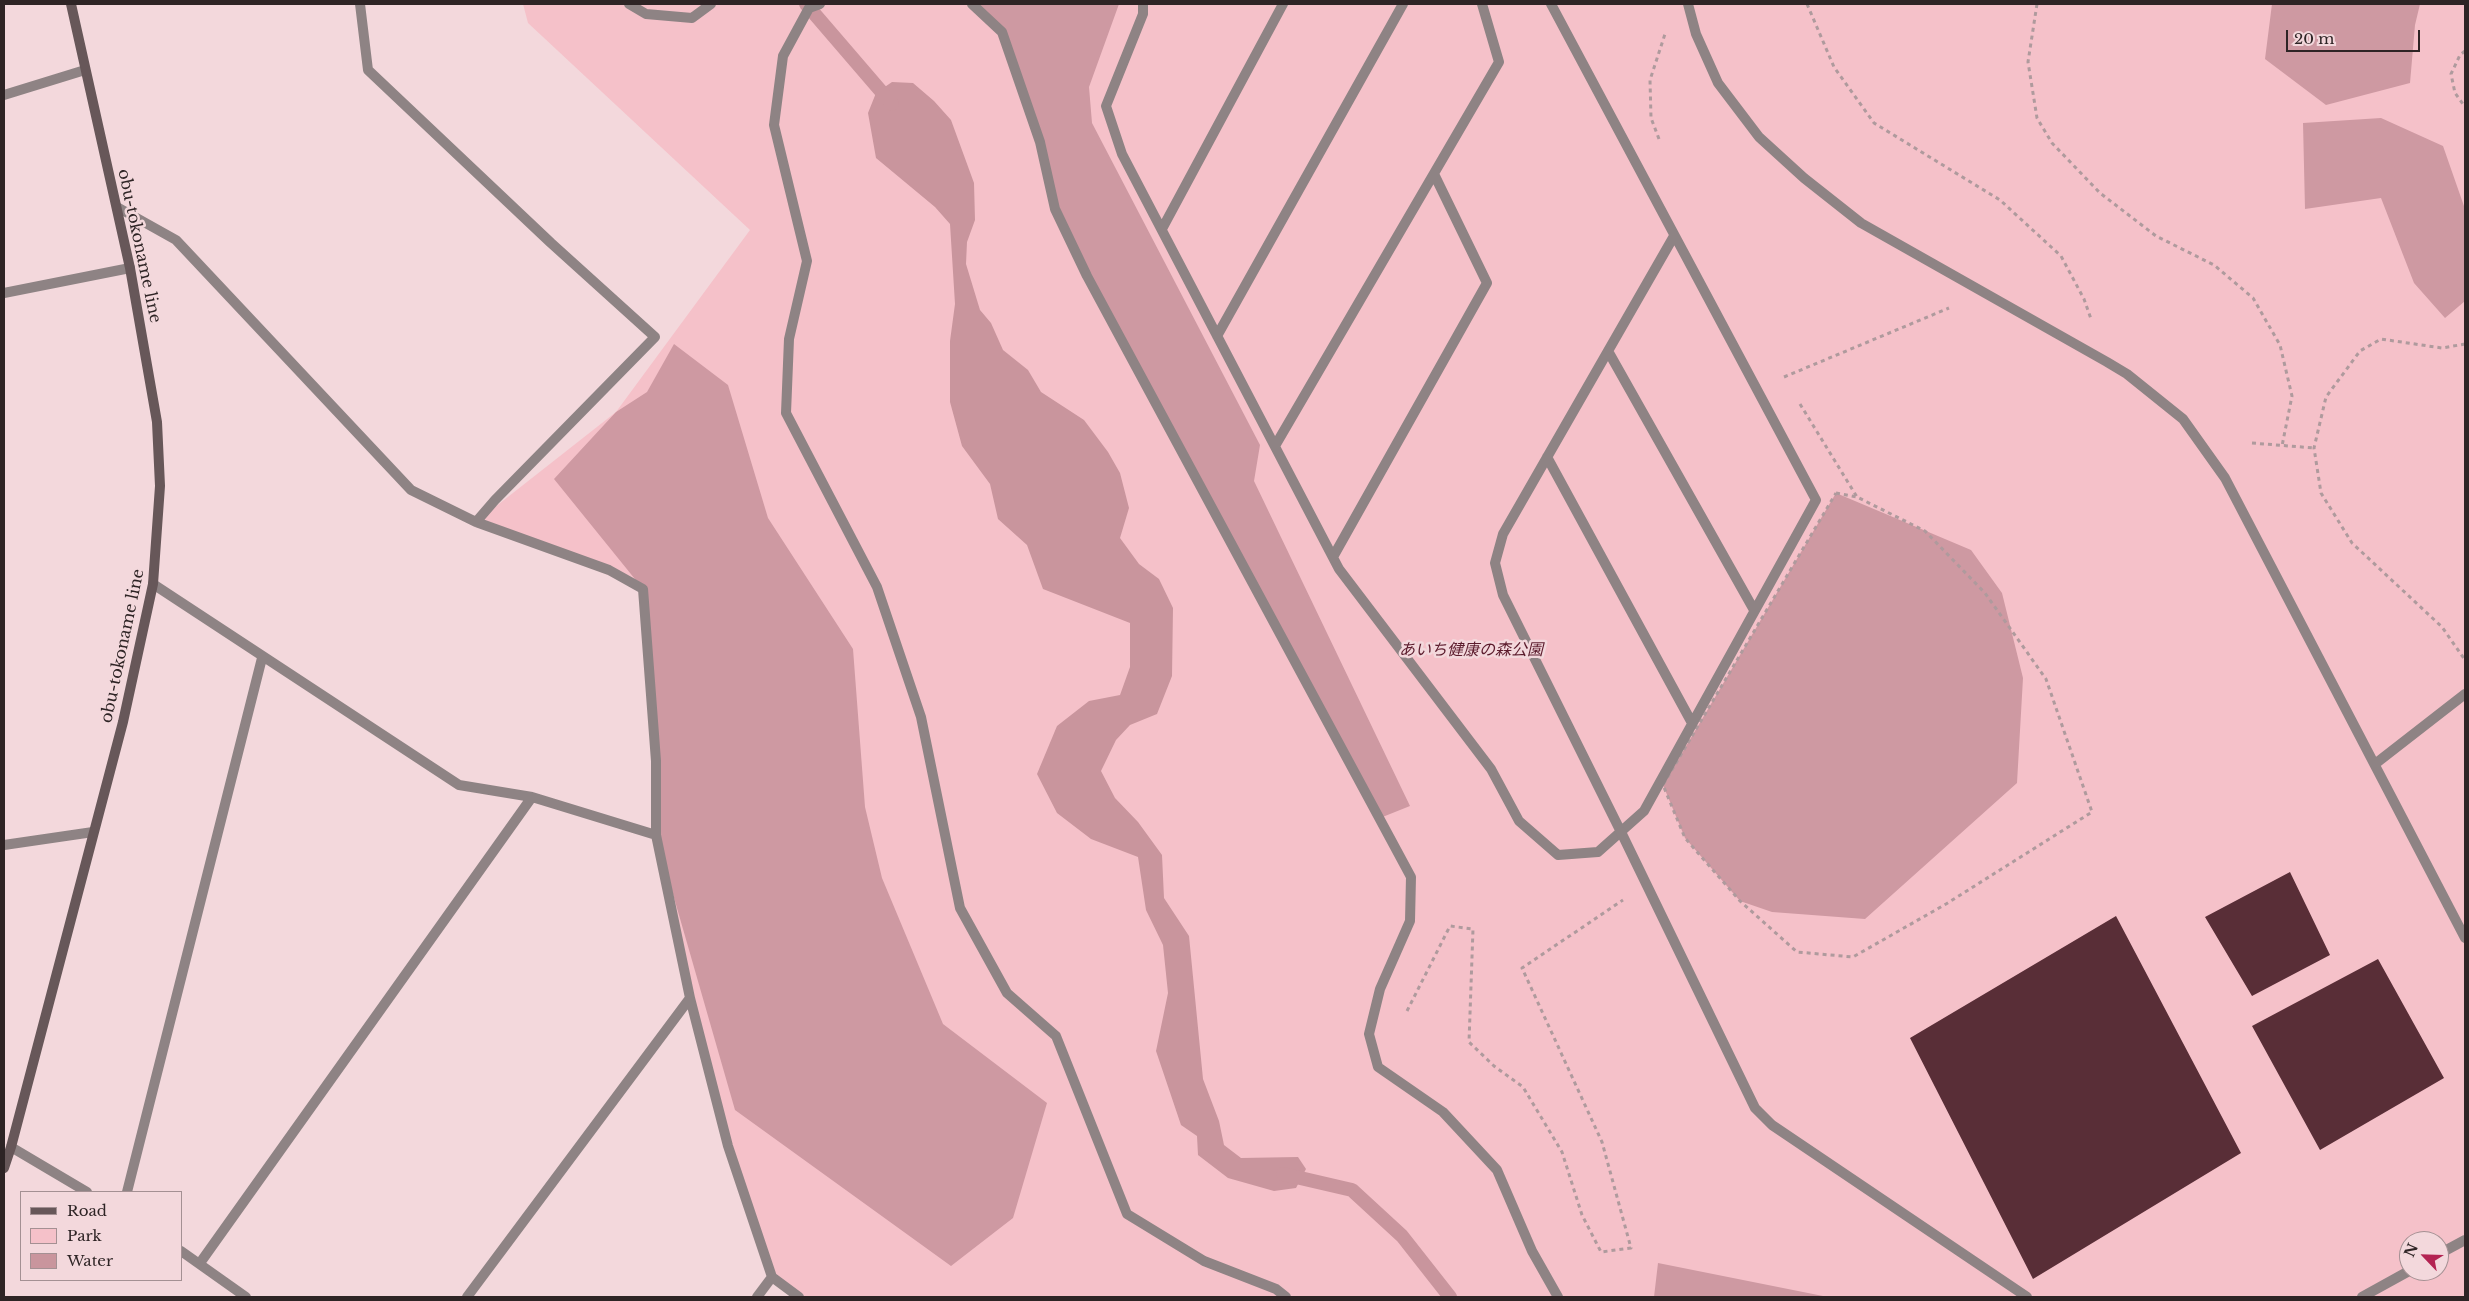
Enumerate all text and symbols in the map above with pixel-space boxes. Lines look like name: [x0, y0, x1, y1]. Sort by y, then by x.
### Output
scale bar: [2289, 20, 2423, 52]
text: 20 m: [2294, 29, 2334, 48]
street label: obu-tokoname line: [113, 167, 165, 325]
street label: obu-tokoname line: [97, 567, 149, 725]
park label: あいち健康の森公園: [1399, 640, 1543, 660]
legend: [20, 1191, 182, 1281]
text: Road: [67, 1201, 107, 1220]
text: Park: [67, 1226, 102, 1245]
north arrow: [2399, 1231, 2449, 1281]
text: N: [2400, 1241, 2422, 1260]
text: Water: [67, 1251, 113, 1270]

